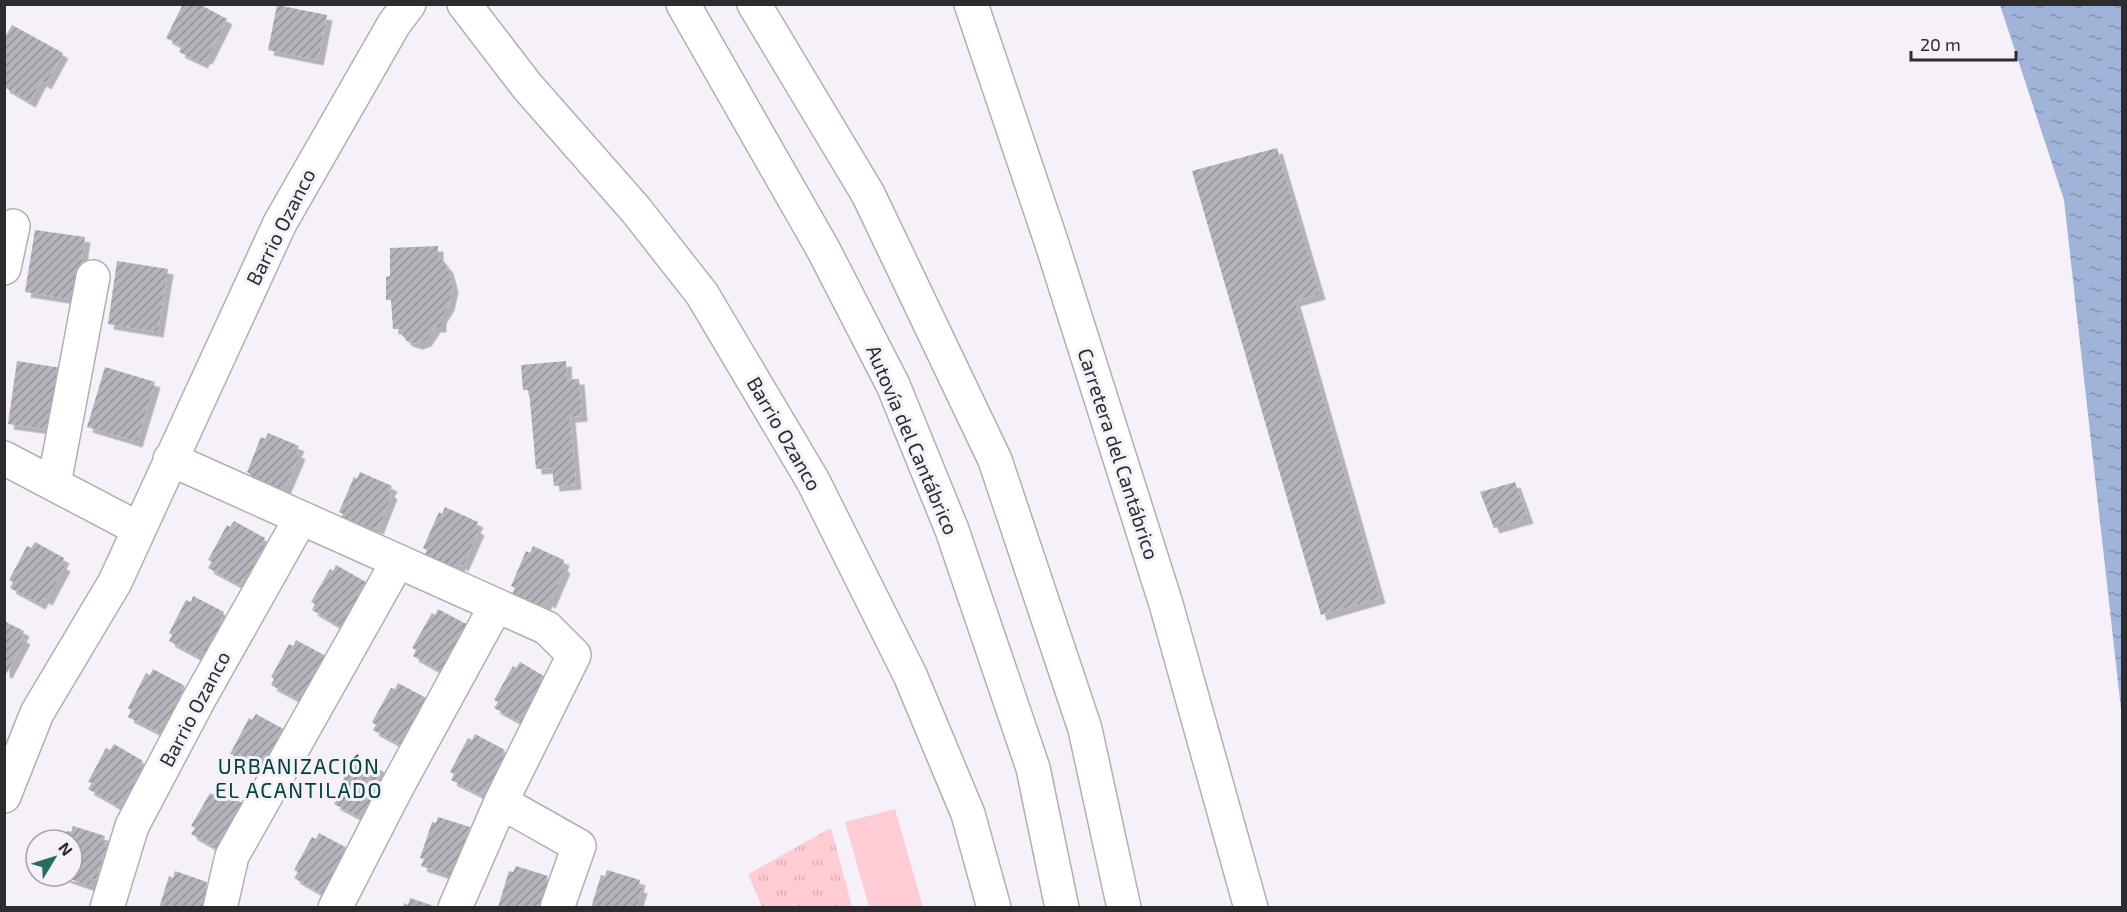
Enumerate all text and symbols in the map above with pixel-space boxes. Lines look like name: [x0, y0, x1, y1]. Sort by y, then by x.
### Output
scale bar: [1911, 24, 2016, 62]
text: 20 m: [1920, 33, 1961, 55]
street label: Barrio Ozanco: [241, 164, 320, 289]
street label: Autovía del Cantábrico: [862, 341, 964, 538]
street label: Carretera del Cantábrico: [1073, 345, 1164, 562]
street label: Barrio Ozanco: [743, 372, 827, 495]
street label: Barrio Ozanco: [154, 647, 235, 770]
district label: URBANIZACIÓN EL ACANTILADO: [215, 753, 383, 802]
north arrow: [24, 828, 84, 888]
text: N: [55, 838, 77, 859]

